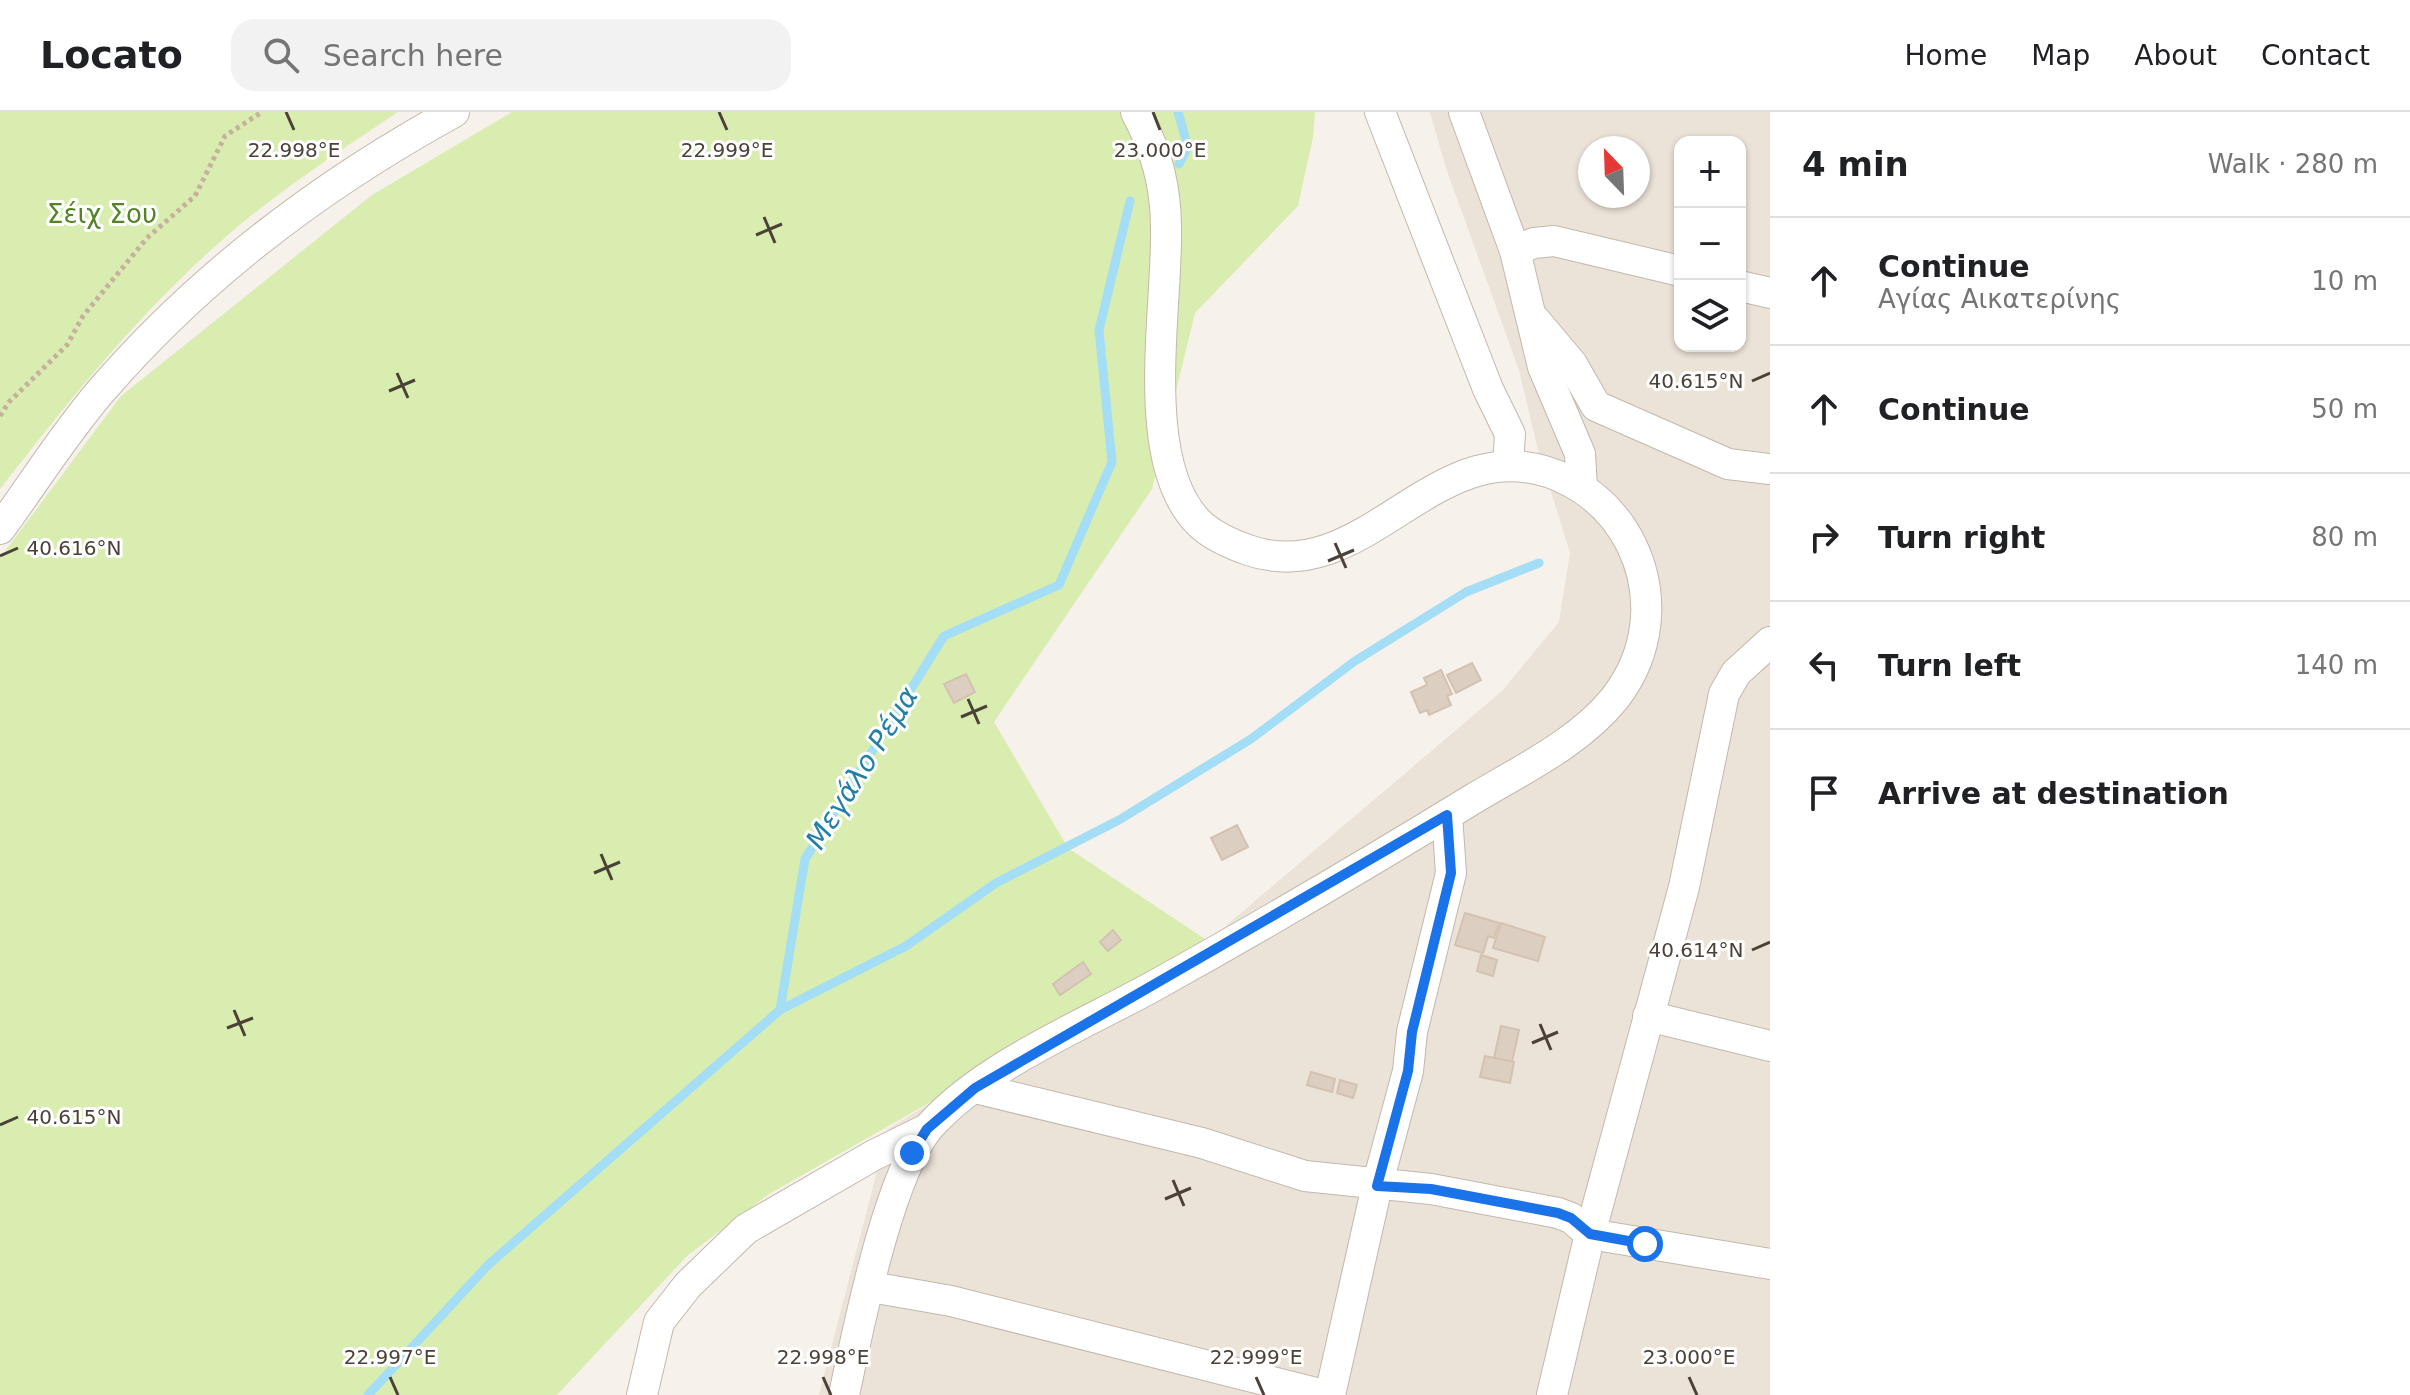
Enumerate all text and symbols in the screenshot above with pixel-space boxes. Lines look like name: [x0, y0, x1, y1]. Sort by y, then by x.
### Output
search box: [231, 19, 791, 91]
text: Locato: [40, 33, 183, 77]
icon: search: [259, 33, 303, 77]
text: Search here: [323, 38, 503, 73]
text: Home: [1904, 39, 1987, 72]
text: Map: [2031, 39, 2090, 72]
text: About: [2134, 39, 2217, 72]
text: Contact: [2261, 39, 2370, 72]
north arrow: [1578, 136, 1650, 208]
map controls: [1674, 136, 1746, 352]
button: +: [1674, 136, 1746, 208]
text: 22.998°E: [248, 138, 340, 162]
text: 22.999°E: [681, 138, 773, 162]
text: 23.000°E: [1114, 138, 1206, 162]
text: 4 min: [1802, 144, 1909, 184]
text: Walk · 280 m: [2208, 149, 2378, 179]
park label: Σέιχ Σου: [47, 199, 157, 229]
button: −: [1674, 208, 1746, 280]
text: Continue: [1878, 249, 2030, 284]
icon: ahead: [1802, 259, 1846, 303]
text: 10 m: [2311, 266, 2378, 296]
button: layers: [1674, 280, 1746, 352]
text: Αγίας Αικατερίνης: [1878, 284, 2121, 314]
text: 40.615°N: [1649, 369, 1743, 393]
icon: ahead: [1802, 387, 1846, 431]
text: Continue: [1878, 392, 2030, 427]
text: 50 m: [2311, 394, 2378, 424]
icon: right: [1802, 515, 1846, 559]
text: Turn right: [1878, 520, 2045, 555]
text: 80 m: [2311, 522, 2378, 552]
text: 40.616°N: [27, 536, 121, 560]
icon: left: [1802, 643, 1846, 687]
text: Turn left: [1878, 648, 2021, 683]
text: 140 m: [2295, 650, 2378, 680]
water label: Μεγάλο Ρέμα: [799, 680, 925, 855]
icon: arrive: [1802, 771, 1846, 815]
text: Arrive at destination: [1878, 776, 2229, 811]
text: 40.614°N: [1649, 938, 1743, 962]
text: 40.615°N: [27, 1105, 121, 1129]
route end: [894, 1135, 930, 1171]
route start: [1627, 1226, 1663, 1262]
text: 22.997°E: [344, 1345, 436, 1369]
text: 22.998°E: [777, 1345, 869, 1369]
text: 22.999°E: [1210, 1345, 1302, 1369]
text: 23.000°E: [1643, 1345, 1735, 1369]

